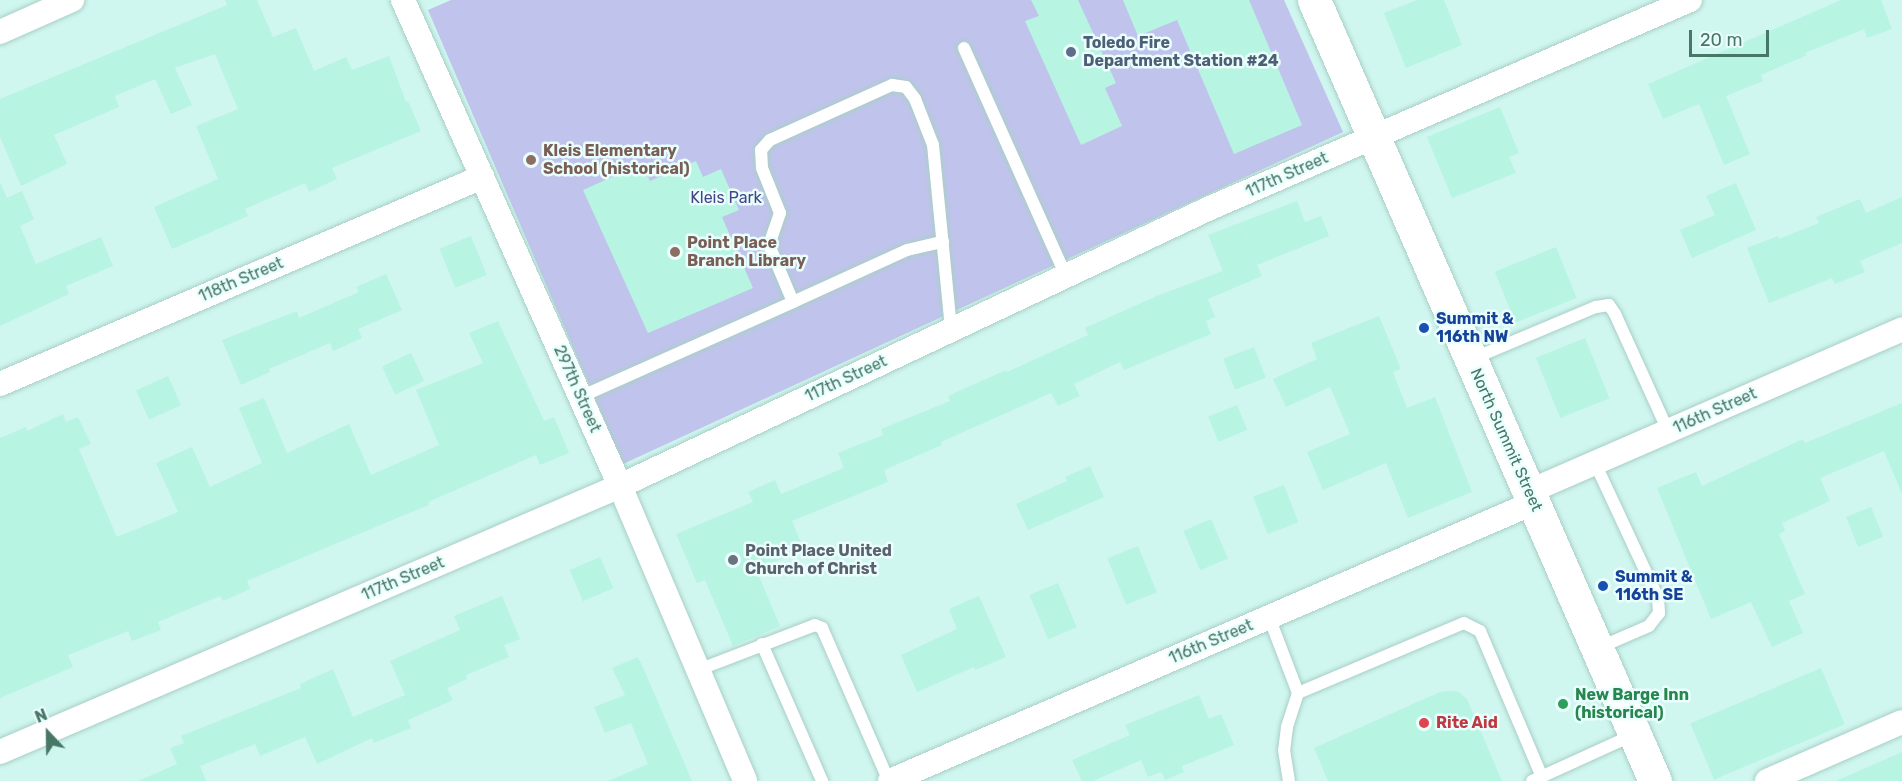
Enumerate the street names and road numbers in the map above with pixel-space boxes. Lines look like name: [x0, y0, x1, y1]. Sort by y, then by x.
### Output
street label: 117th Street: [1243, 148, 1331, 202]
street label: 118th Street: [196, 254, 286, 306]
street label: 297th Street: [549, 342, 605, 436]
street label: 117th Street: [802, 352, 890, 406]
street label: North Summit Street: [1466, 365, 1546, 515]
street label: 116th Street: [1670, 384, 1760, 438]
street label: 117th Street: [359, 553, 447, 605]
street label: 116th Street: [1166, 616, 1256, 668]

